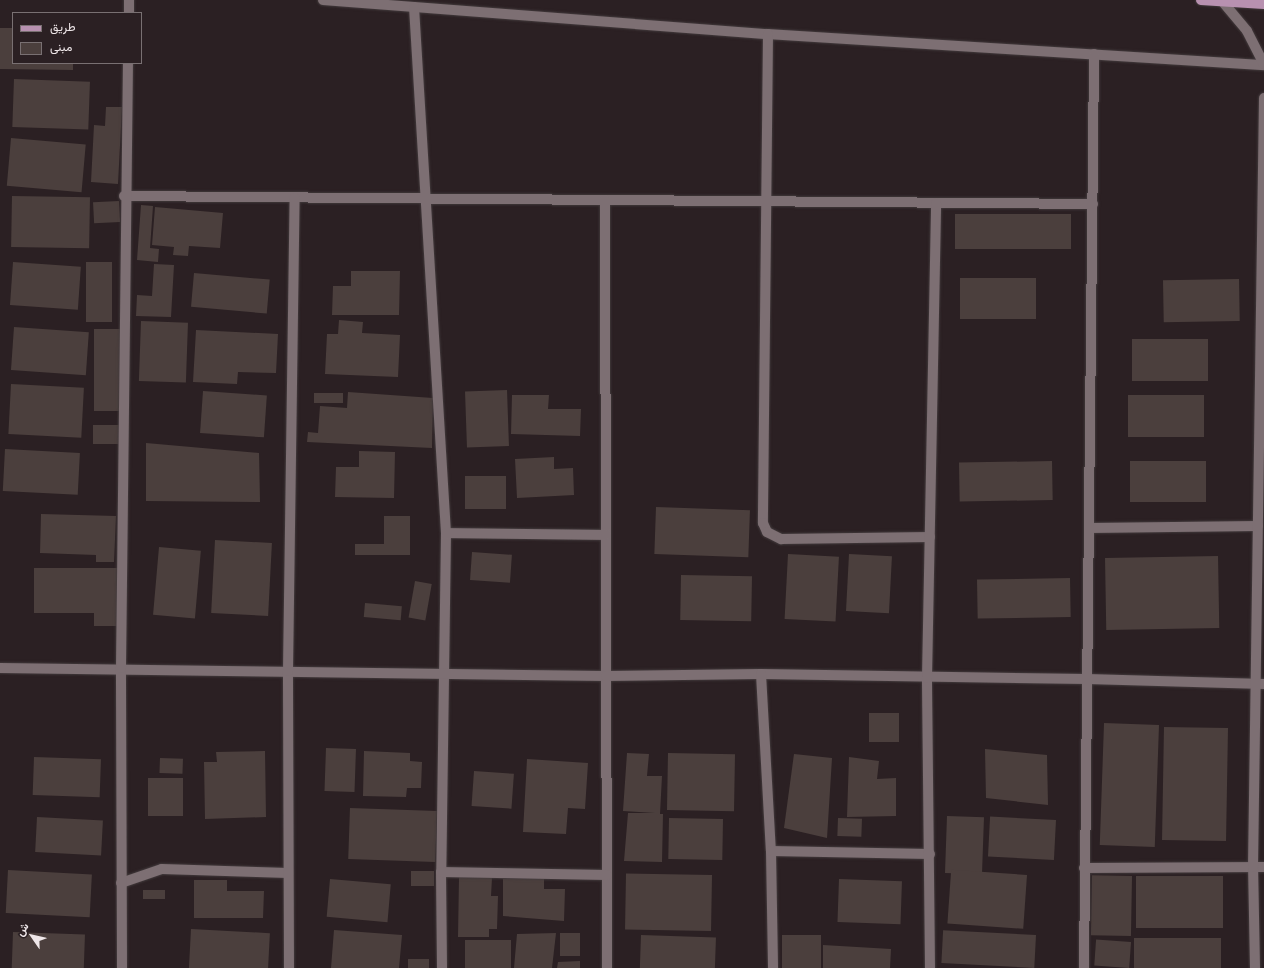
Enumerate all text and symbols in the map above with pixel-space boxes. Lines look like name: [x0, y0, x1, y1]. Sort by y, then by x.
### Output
legend: [12, 12, 142, 64]
text: طريق: [50, 20, 75, 33]
text: مبنى: [50, 40, 72, 53]
north arrow: [12, 916, 52, 956]
text: ش: [13, 920, 31, 938]

